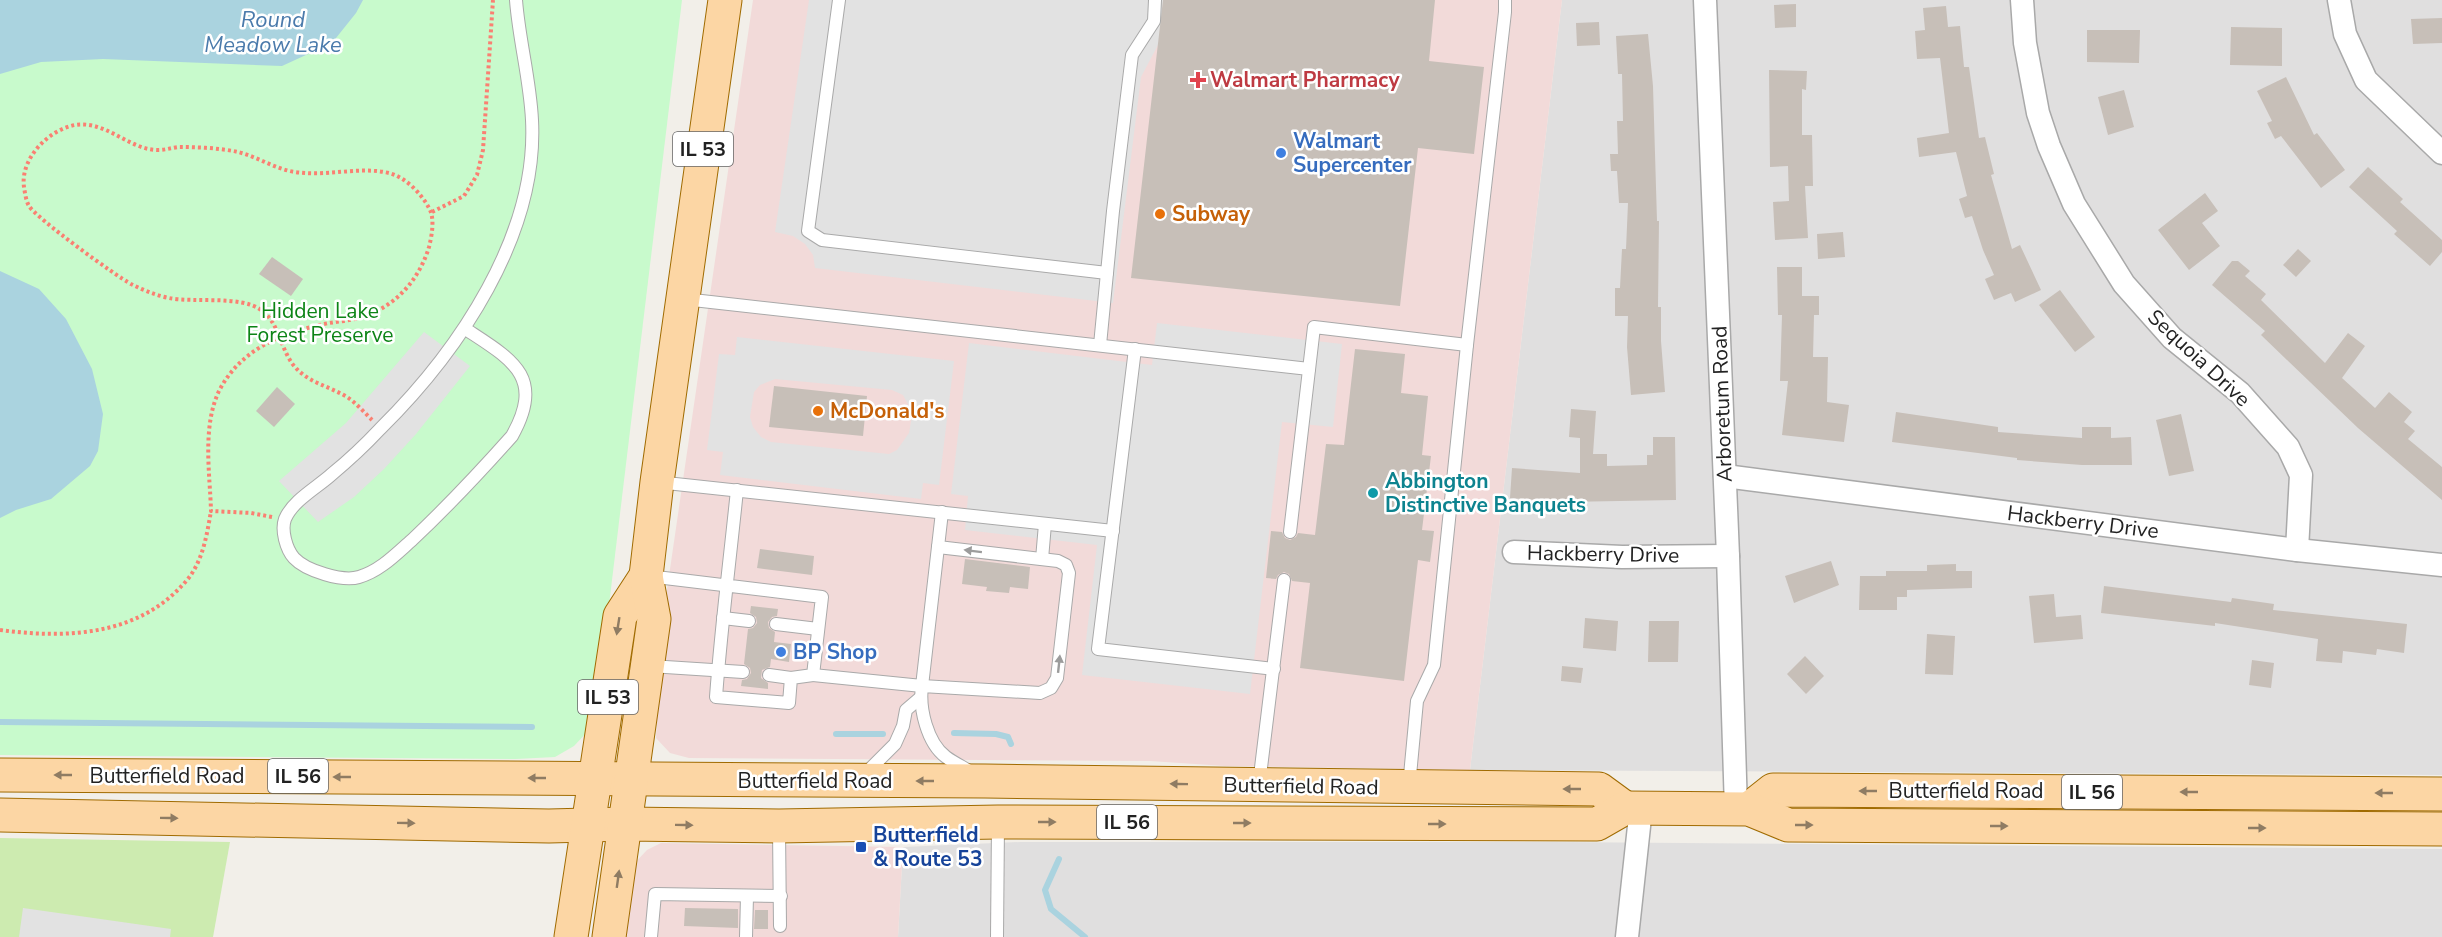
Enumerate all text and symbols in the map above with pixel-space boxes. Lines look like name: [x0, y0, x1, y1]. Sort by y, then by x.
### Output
water label: Round Meadow Lake: [204, 5, 342, 60]
place label: Walmart Pharmacy: [1210, 66, 1400, 94]
marker: Walmart Pharmacy: [1191, 73, 1205, 87]
place label: Walmart Supercenter: [1293, 127, 1412, 179]
road number: IL 53: [673, 132, 733, 166]
marker: Walmart Supercenter: [1274, 146, 1288, 160]
place label: Subway: [1172, 200, 1251, 228]
marker: Subway: [1153, 207, 1167, 221]
park label: Hidden Lake Forest Preserve: [247, 297, 393, 349]
street label: Sequoia Drive: [2142, 303, 2256, 413]
street label: Arboretum Road: [1705, 325, 1739, 483]
place label: McDonald's: [830, 397, 945, 425]
marker: McDonald's: [811, 404, 825, 418]
place label: Abbington Distinctive Banquets: [1385, 467, 1586, 519]
marker: Abbington Distinctive Banquets: [1366, 486, 1380, 500]
street label: Hackberry Drive: [2006, 499, 2160, 545]
street label: Hackberry Drive: [1527, 539, 1679, 569]
one-way arrow: [963, 546, 982, 556]
one-way arrow: [614, 617, 623, 636]
place label: BP Shop: [793, 638, 877, 666]
marker: BP Shop: [774, 645, 788, 659]
one-way arrow: [1054, 654, 1064, 673]
road number: IL 53: [578, 680, 638, 714]
road number: IL 56: [268, 759, 328, 793]
street label: Butterfield Road: [89, 762, 245, 790]
street label: Butterfield Road: [737, 767, 893, 795]
one-way arrow: [54, 770, 73, 780]
street label: Butterfield Road: [1223, 771, 1379, 801]
one-way arrow: [333, 772, 352, 782]
one-way arrow: [528, 773, 547, 783]
road number: IL 56: [2062, 775, 2122, 809]
one-way arrow: [916, 776, 935, 786]
street label: Butterfield Road: [1888, 777, 2044, 805]
one-way arrow: [1170, 779, 1189, 789]
one-way arrow: [1563, 784, 1582, 794]
one-way arrow: [1858, 786, 1877, 796]
one-way arrow: [2179, 787, 2198, 797]
one-way arrow: [2374, 789, 2393, 798]
road number: IL 56: [1097, 805, 1157, 839]
one-way arrow: [160, 814, 179, 823]
one-way arrow: [1038, 817, 1057, 827]
one-way arrow: [397, 818, 416, 828]
one-way arrow: [1233, 818, 1252, 828]
one-way arrow: [1428, 819, 1447, 829]
one-way arrow: [675, 820, 694, 830]
one-way arrow: [1795, 820, 1814, 830]
place label: Butterfield & Route 53: [873, 821, 983, 873]
one-way arrow: [1990, 821, 2009, 831]
one-way arrow: [2248, 823, 2267, 833]
marker: Butterfield & Route 53: [854, 840, 868, 854]
one-way arrow: [613, 870, 622, 889]

